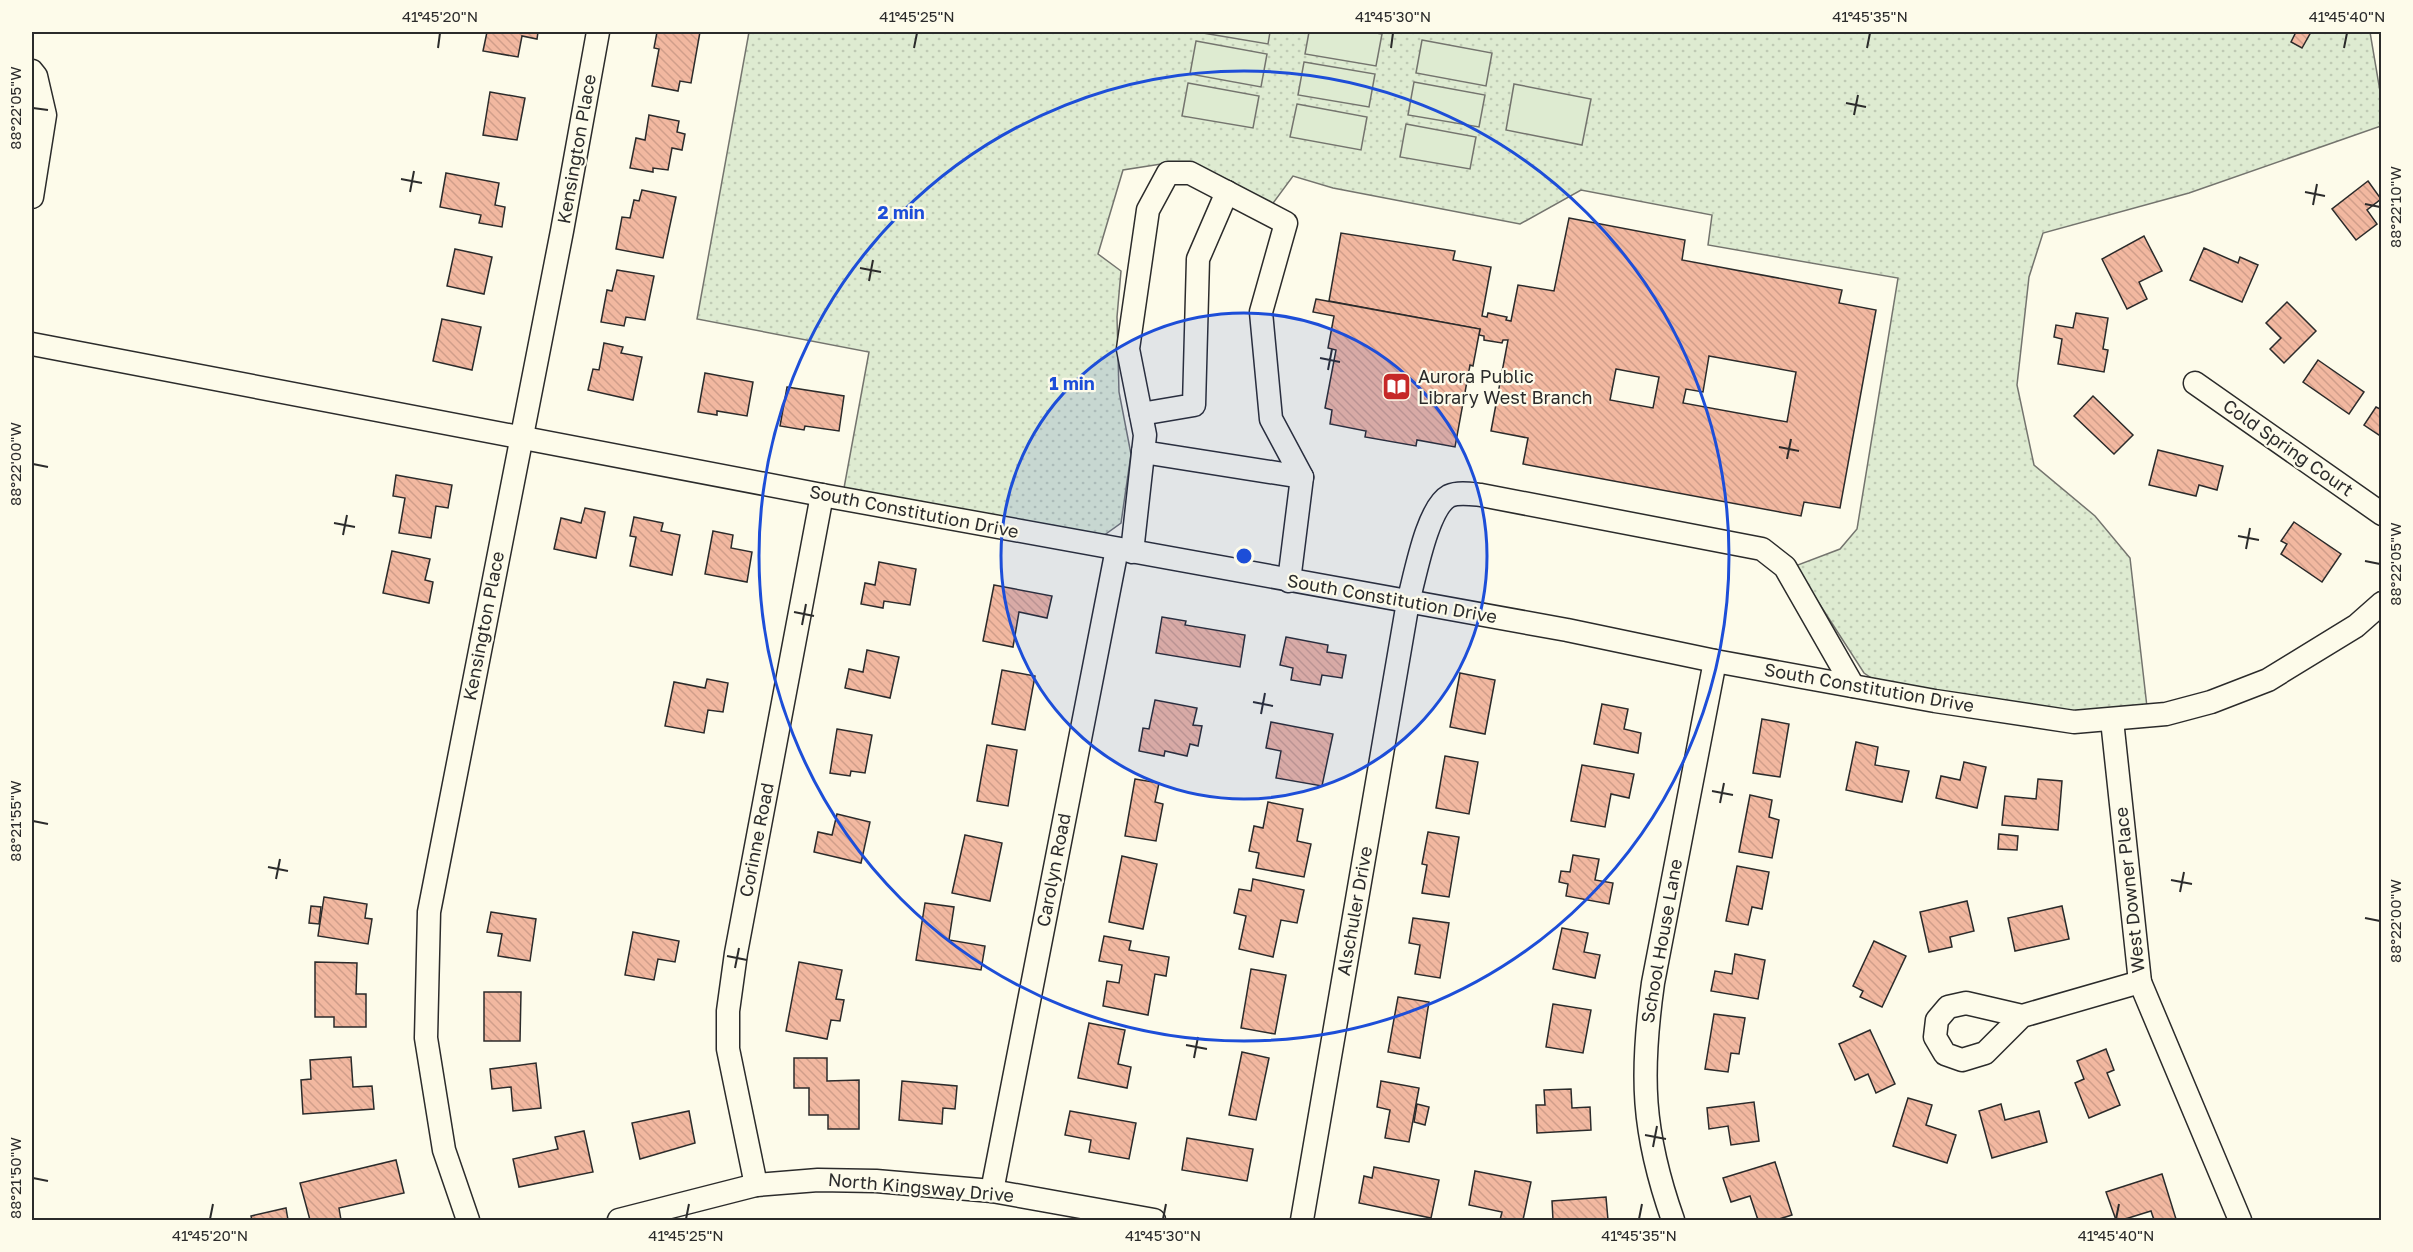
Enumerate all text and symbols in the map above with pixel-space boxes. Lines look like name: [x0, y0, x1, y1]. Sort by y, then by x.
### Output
text: 41°45'20"N: [402, 7, 478, 25]
text: 41°45'25"N: [879, 7, 955, 25]
text: 41°45'30"N: [1355, 7, 1431, 25]
text: 41°45'35"N: [1832, 7, 1908, 25]
text: 41°45'40"N: [2309, 7, 2385, 25]
text: 88°22'05"W: [6, 66, 24, 150]
street label: Kensington Place: [552, 72, 600, 225]
text: 88°22'10"W: [2386, 166, 2404, 248]
text: 2 min: [877, 201, 925, 223]
place label: Aurora Public Library West Branch: [1418, 365, 1593, 408]
library icon: Aurora Public Library West Branch: [1381, 371, 1413, 403]
text: 1 min: [1049, 372, 1095, 394]
street label: Cold Spring Court: [2219, 394, 2358, 500]
text: 88°22'00"W: [6, 422, 24, 506]
street label: South Constitution Drive: [808, 480, 1021, 542]
text: 88°22'05"W: [2386, 522, 2404, 606]
centre of rings: [1234, 546, 1254, 566]
street label: Kensington Place: [458, 549, 508, 702]
street label: South Constitution Drive: [1286, 569, 1499, 627]
street label: South Constitution Drive: [1763, 658, 1976, 716]
text: 88°21'55"W: [6, 780, 24, 862]
street label: Corinne Road: [734, 781, 778, 899]
street label: West Downer Place: [2109, 806, 2149, 974]
street label: Carolyn Road: [1031, 811, 1075, 928]
street label: Alschuler Drive: [1332, 844, 1376, 977]
street label: School House Lane: [1636, 857, 1686, 1025]
text: 88°22'00"W: [2386, 879, 2404, 963]
text: 88°21'50"W: [6, 1137, 24, 1219]
street label: North Kingsway Drive: [827, 1168, 1015, 1206]
text: 41°45'20"N: [172, 1226, 248, 1244]
text: 41°45'25"N: [648, 1226, 724, 1244]
text: 41°45'30"N: [1125, 1226, 1201, 1244]
text: 41°45'35"N: [1601, 1226, 1677, 1244]
text: 41°45'40"N: [2078, 1226, 2154, 1244]

